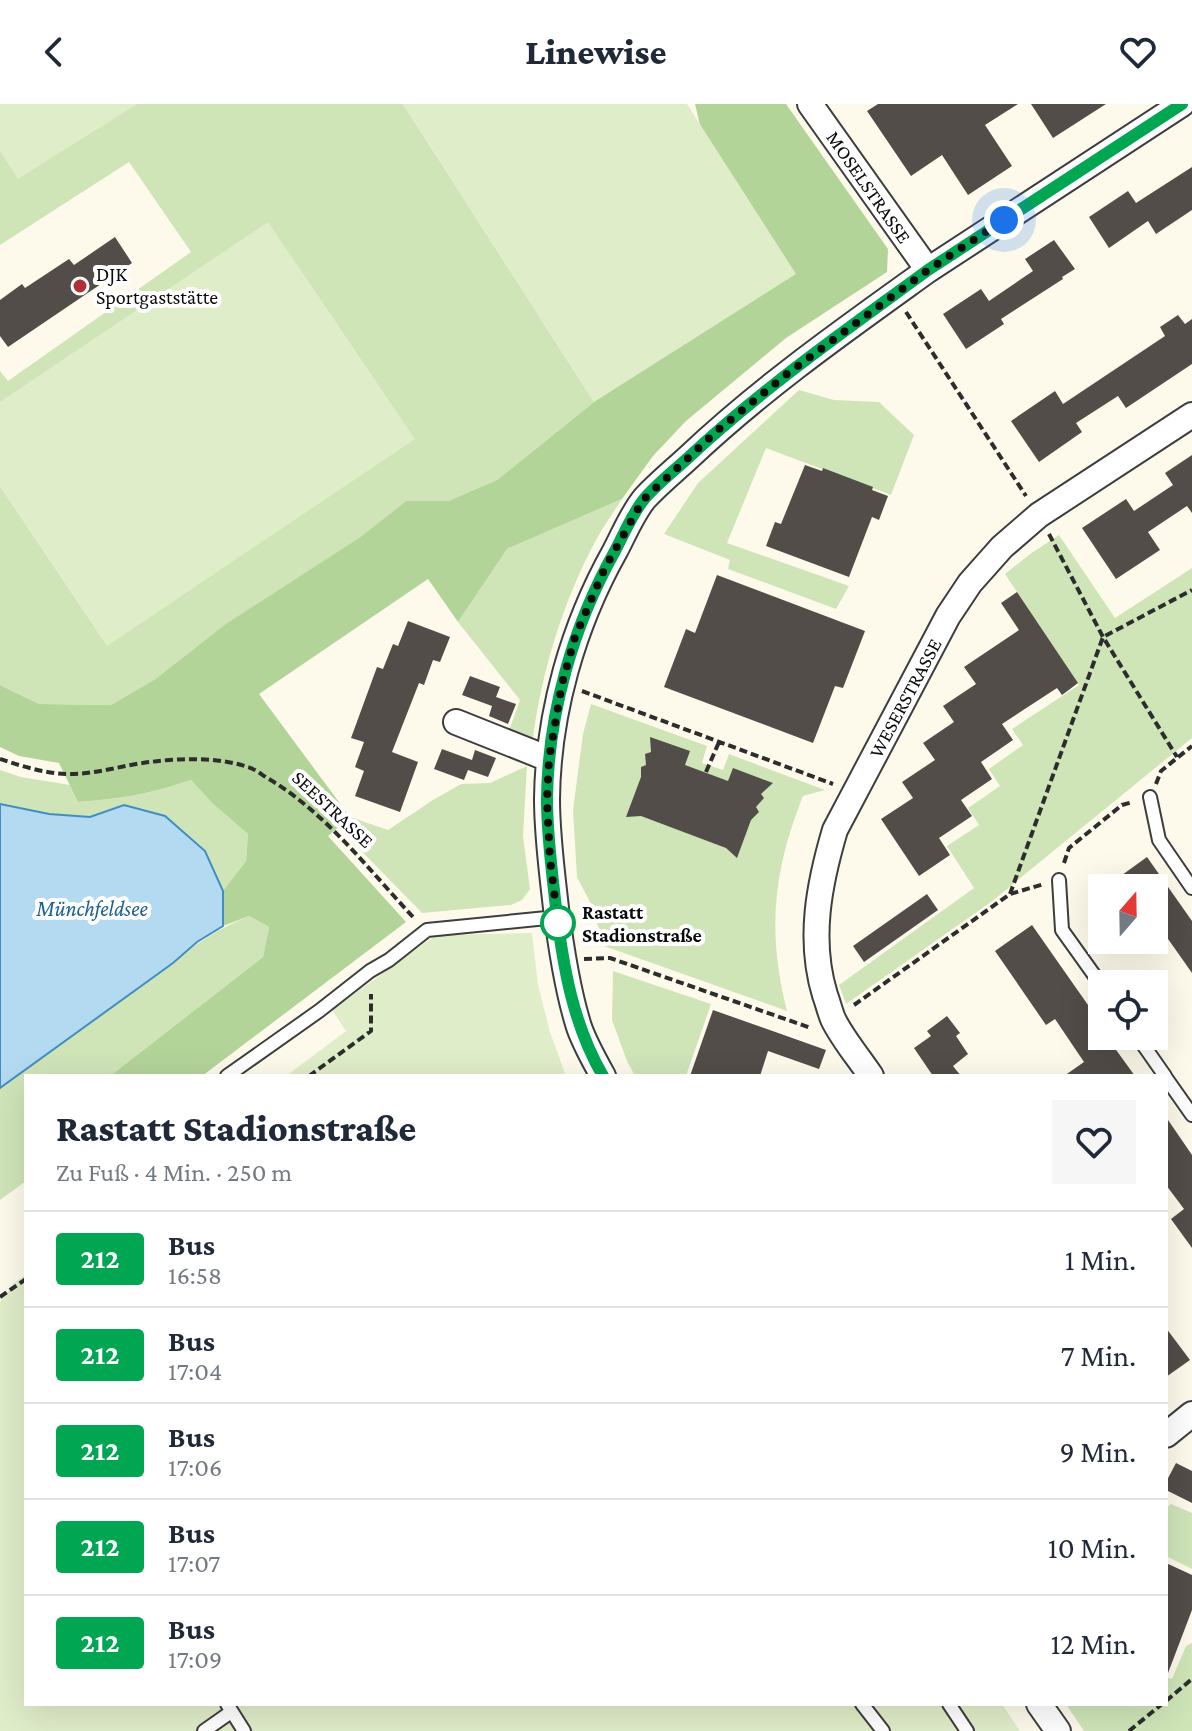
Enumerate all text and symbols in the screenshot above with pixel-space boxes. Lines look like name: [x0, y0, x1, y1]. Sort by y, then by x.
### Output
icon: back: [32, 30, 76, 74]
icon: heart: [1116, 30, 1160, 74]
text: Linewise: [525, 32, 667, 72]
street label: MOSELSTRASSE: [822, 127, 916, 247]
your location: [984, 200, 1024, 240]
place label: DJK Sportgaststätte: [96, 263, 218, 309]
marker: DJK Sportgaststätte: [71, 277, 89, 295]
street label: WESERSTRASSE: [864, 635, 946, 761]
street label: SEESTRASSE: [288, 766, 378, 852]
north arrow: [1088, 874, 1168, 954]
map controls: [1088, 874, 1168, 1050]
water label: Münchfeldsee: [35, 896, 148, 921]
place label: Rastatt Stadionstraße: [582, 901, 702, 946]
marker: Rastatt Stadionstraße: [541, 906, 575, 940]
button: locate: [1088, 970, 1168, 1050]
button: heart: [1052, 1100, 1136, 1184]
text: Rastatt Stadionstraße: [56, 1107, 416, 1149]
text: Zu Fuß · 4 Min. · 250 m: [56, 1158, 292, 1187]
text: Bus: [168, 1228, 215, 1261]
text: 212: [80, 1243, 120, 1274]
text: 1 Min.: [1065, 1243, 1136, 1276]
text: 16:58: [168, 1261, 222, 1290]
text: Bus: [168, 1324, 215, 1357]
text: 212: [80, 1339, 120, 1370]
text: 7 Min.: [1061, 1339, 1136, 1372]
text: 17:04: [168, 1357, 222, 1386]
text: Bus: [168, 1420, 215, 1453]
text: 212: [80, 1435, 120, 1466]
text: 9 Min.: [1059, 1435, 1136, 1468]
text: 17:06: [168, 1453, 222, 1482]
text: Bus: [168, 1516, 215, 1549]
text: 212: [80, 1531, 120, 1562]
text: 10 Min.: [1048, 1531, 1136, 1564]
text: 17:07: [168, 1549, 220, 1578]
text: Bus: [168, 1612, 215, 1645]
text: 212: [80, 1627, 120, 1658]
text: 12 Min.: [1050, 1627, 1136, 1660]
text: 17:09: [168, 1645, 222, 1674]

